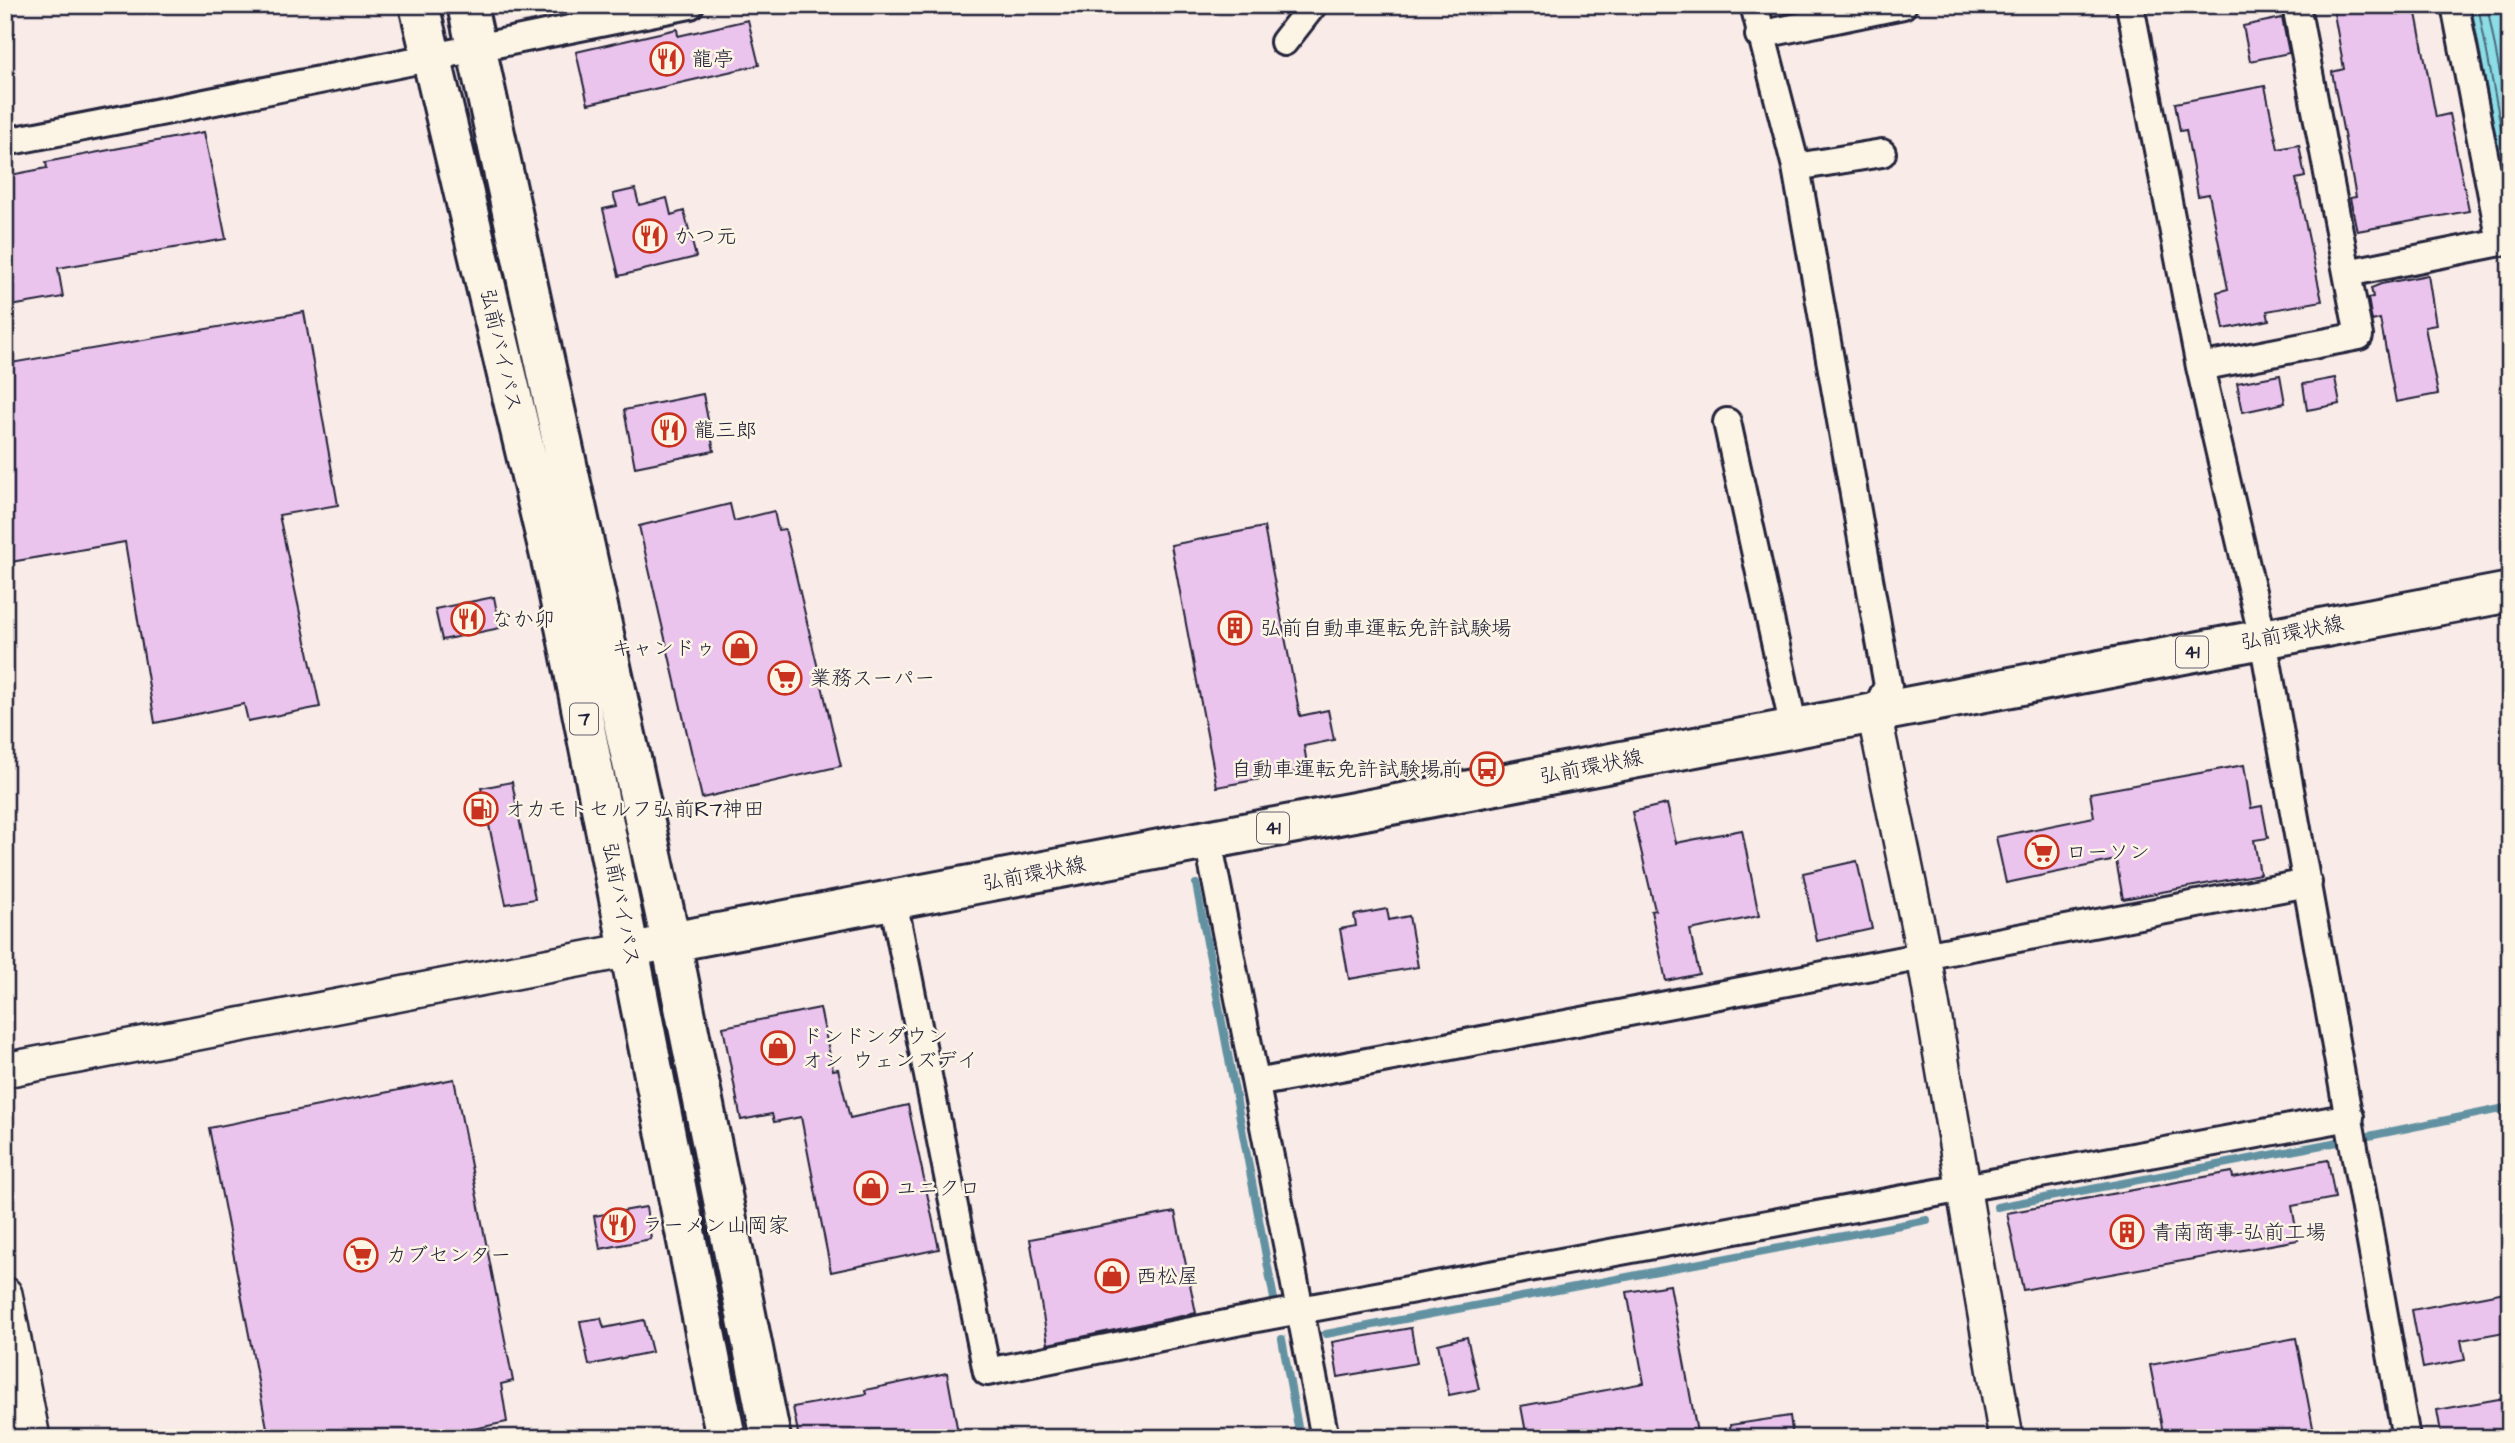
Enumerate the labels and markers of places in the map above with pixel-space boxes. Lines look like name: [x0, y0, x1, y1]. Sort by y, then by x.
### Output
restaurant icon: 龍亭: [648, 40, 686, 78]
place label: 龍亭: [692, 45, 734, 74]
restaurant icon: かつ元: [631, 217, 669, 255]
place label: かつ元: [674, 222, 737, 251]
restaurant icon: 龍三郎: [650, 411, 688, 449]
place label: 龍三郎: [694, 416, 757, 445]
restaurant icon: なか卯: [449, 600, 487, 638]
place label: なか卯: [492, 605, 555, 634]
building icon: 弘前自動車運転免許試験場: [1216, 609, 1254, 647]
place label: 弘前自動車運転免許試験場: [1260, 614, 1512, 643]
shop icon: キャンドゥ: [721, 629, 759, 667]
place label: キャンドゥ: [611, 634, 716, 663]
supermarket icon: 業務スーパー: [766, 659, 804, 697]
place label: 業務スーパー: [810, 664, 935, 693]
bus stop icon: 自動車運転免許試験場前: [1468, 750, 1506, 788]
place label: 自動車運転免許試験場前: [1231, 755, 1462, 784]
fuel station icon: オカモトセルフ弘前R7神田: [462, 790, 500, 828]
place label: オカモトセルフ弘前R7神田: [505, 795, 764, 824]
supermarket icon: ローソン: [2023, 833, 2061, 871]
place label: ローソン: [2066, 838, 2150, 867]
place label: ドンドンダウン オン ウェンズデイ: [802, 1022, 978, 1075]
shop icon: ドンドンダウン オン ウェンズデイ: [759, 1029, 797, 1067]
shop icon: ユニクロ: [852, 1169, 890, 1207]
place label: ユニクロ: [896, 1174, 980, 1203]
restaurant icon: ラーメン山岡家: [599, 1206, 637, 1244]
place label: ラーメン山岡家: [642, 1211, 789, 1240]
building icon: 青南商事-弘前工場: [2108, 1213, 2146, 1251]
place label: 青南商事-弘前工場: [2152, 1218, 2327, 1247]
supermarket icon: カブセンター: [342, 1236, 380, 1274]
place label: カブセンター: [386, 1241, 511, 1270]
shop icon: 西松屋: [1093, 1257, 1131, 1295]
place label: 西松屋: [1136, 1262, 1199, 1291]

